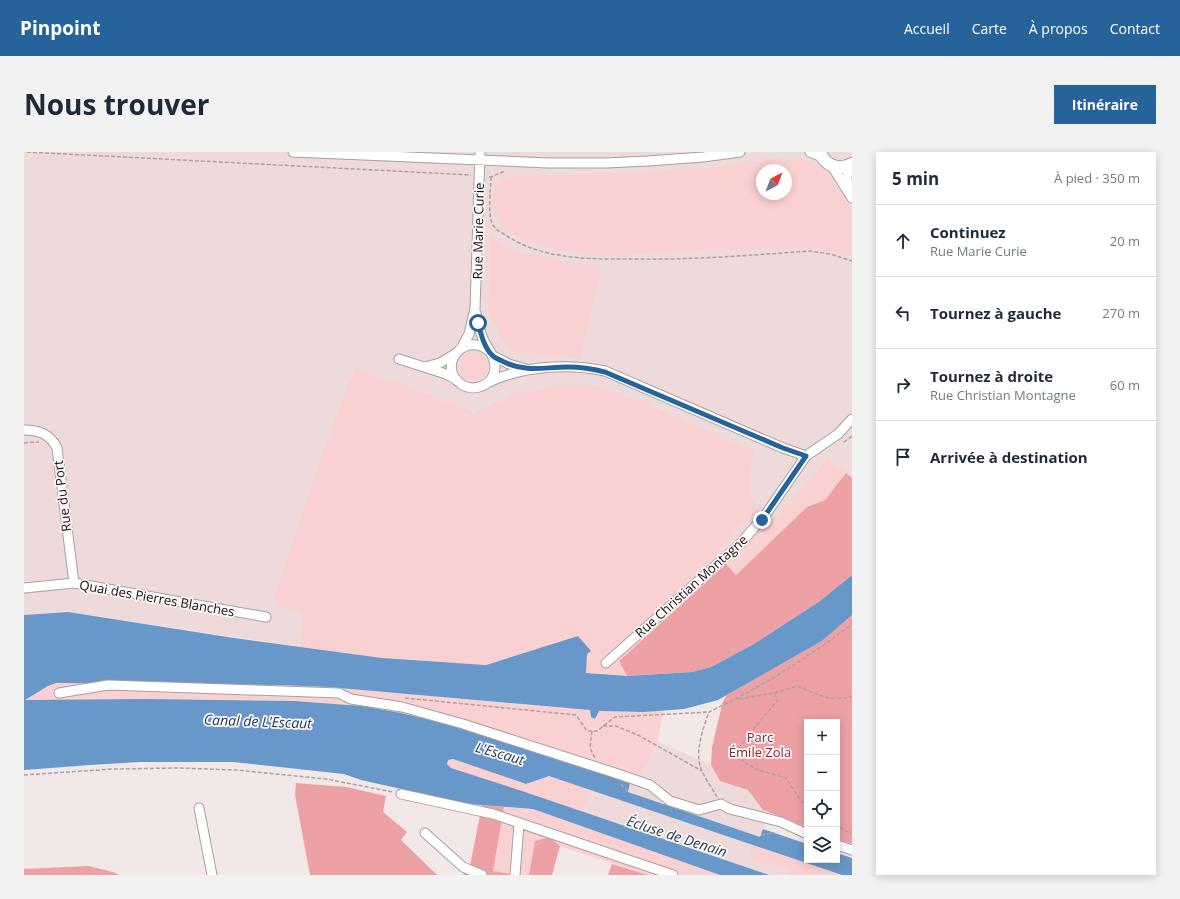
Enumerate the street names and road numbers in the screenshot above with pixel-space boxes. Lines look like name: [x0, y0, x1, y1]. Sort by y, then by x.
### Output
street label: Rue Marie Curie: [468, 182, 488, 280]
street label: Rue du Port: [49, 459, 75, 533]
street label: Rue Christian Montagne: [631, 531, 751, 641]
street label: Quai des Pierres Blanches: [78, 575, 236, 621]

